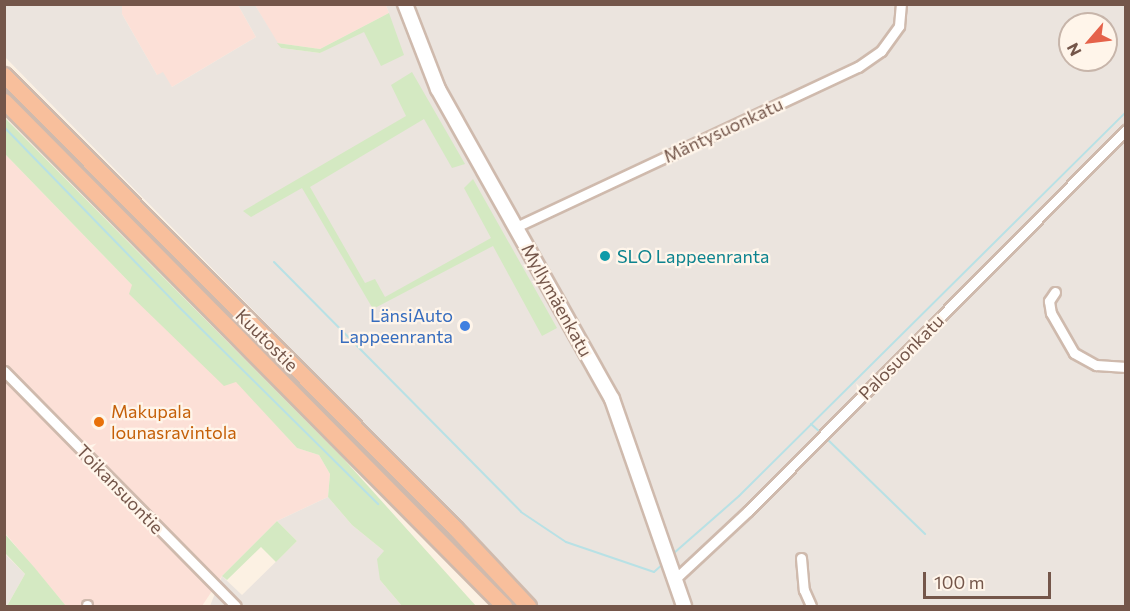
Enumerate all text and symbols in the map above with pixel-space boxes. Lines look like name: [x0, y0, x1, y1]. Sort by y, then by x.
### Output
north arrow: [1058, 12, 1118, 72]
text: N: [1062, 40, 1085, 60]
street label: Mäntysuonkatu: [660, 93, 786, 167]
street label: Myllymäenkatu: [517, 240, 597, 360]
place label: SLO Lappeenranta: [617, 245, 770, 267]
marker: SLO Lappeenranta: [598, 249, 612, 263]
street label: Kuutostie: [231, 304, 303, 376]
place label: LänsiAuto Lappeenranta: [339, 305, 453, 348]
street label: Palosuonkatu: [854, 310, 948, 404]
marker: LänsiAuto Lappeenranta: [458, 319, 472, 333]
place label: Makupala lounasravintola: [111, 401, 237, 444]
marker: Makupala lounasravintola: [92, 415, 106, 429]
street label: Toikansuontie: [72, 440, 168, 538]
scale bar: [926, 560, 1054, 598]
text: 100 m: [934, 571, 984, 593]

